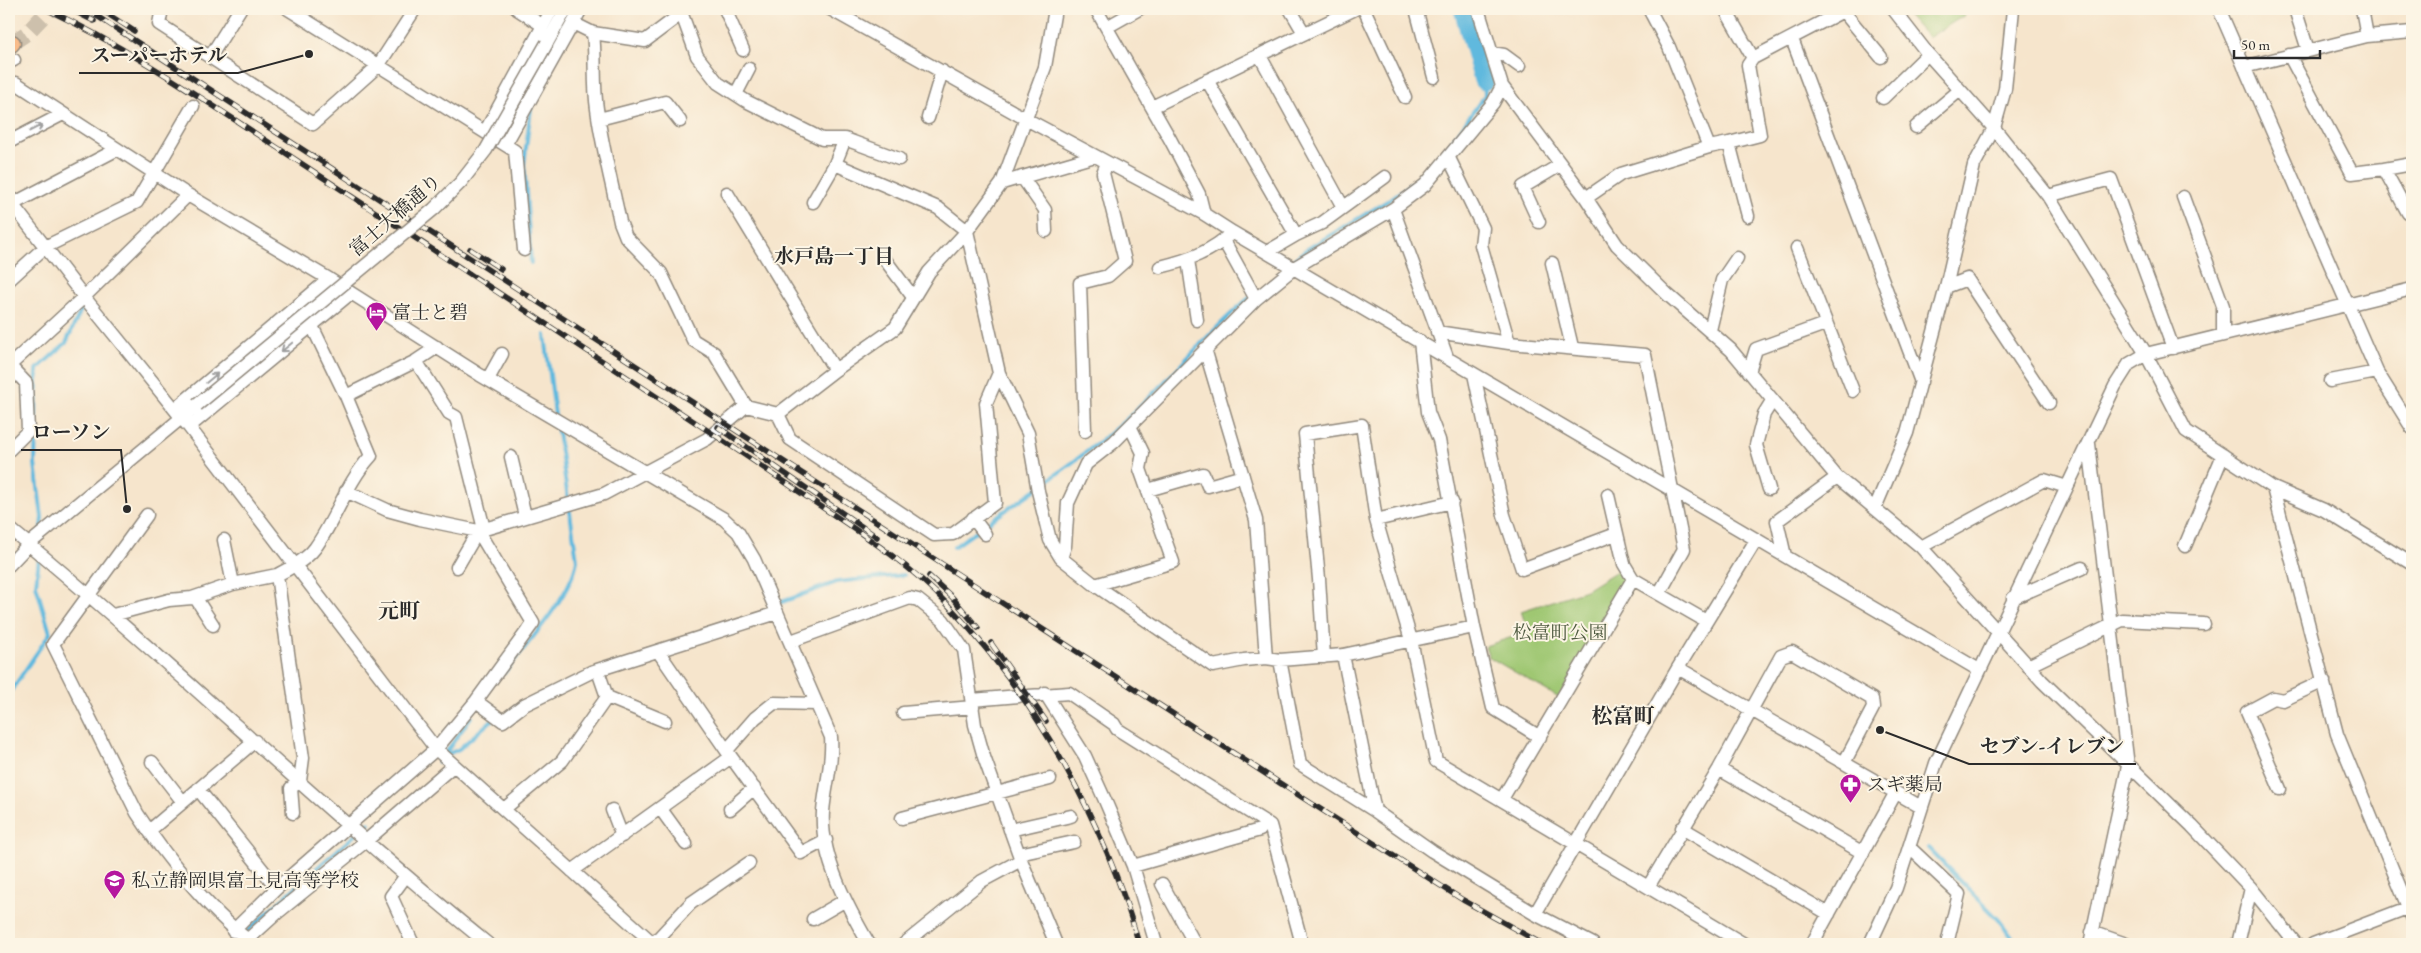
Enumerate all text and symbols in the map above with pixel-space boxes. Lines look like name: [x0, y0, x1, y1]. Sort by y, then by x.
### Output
scale bar: [2234, 28, 2320, 60]
text: 50 m: [2241, 35, 2270, 54]
callout: スーパーホテル: [79, 38, 238, 73]
text: スーパーホテル: [91, 42, 228, 68]
one-way arrow: [28, 123, 43, 132]
street label: 富士大橋通り: [344, 168, 446, 262]
district label: 水戸島一丁目: [774, 243, 894, 269]
hotel icon: 富士と碧: [364, 300, 388, 331]
place label: 富士と碧: [392, 300, 468, 325]
one-way arrow: [280, 341, 293, 352]
one-way arrow: [205, 372, 218, 383]
callout: ローソン: [21, 415, 121, 450]
text: ローソン: [31, 419, 111, 445]
district label: 元町: [378, 597, 420, 624]
park label: 松富町公園: [1512, 620, 1608, 645]
district label: 松富町: [1592, 702, 1655, 729]
callout: セブン-イレブン: [1969, 729, 2136, 764]
text: セブン-イレブン: [1980, 733, 2124, 759]
pharmacy icon: スギ薬局: [1839, 772, 1863, 803]
place label: スギ薬局: [1867, 772, 1943, 797]
school or university icon: 私立静岡県富士見高等学校: [103, 868, 127, 899]
place label: 私立静岡県富士見高等学校: [131, 868, 359, 893]

